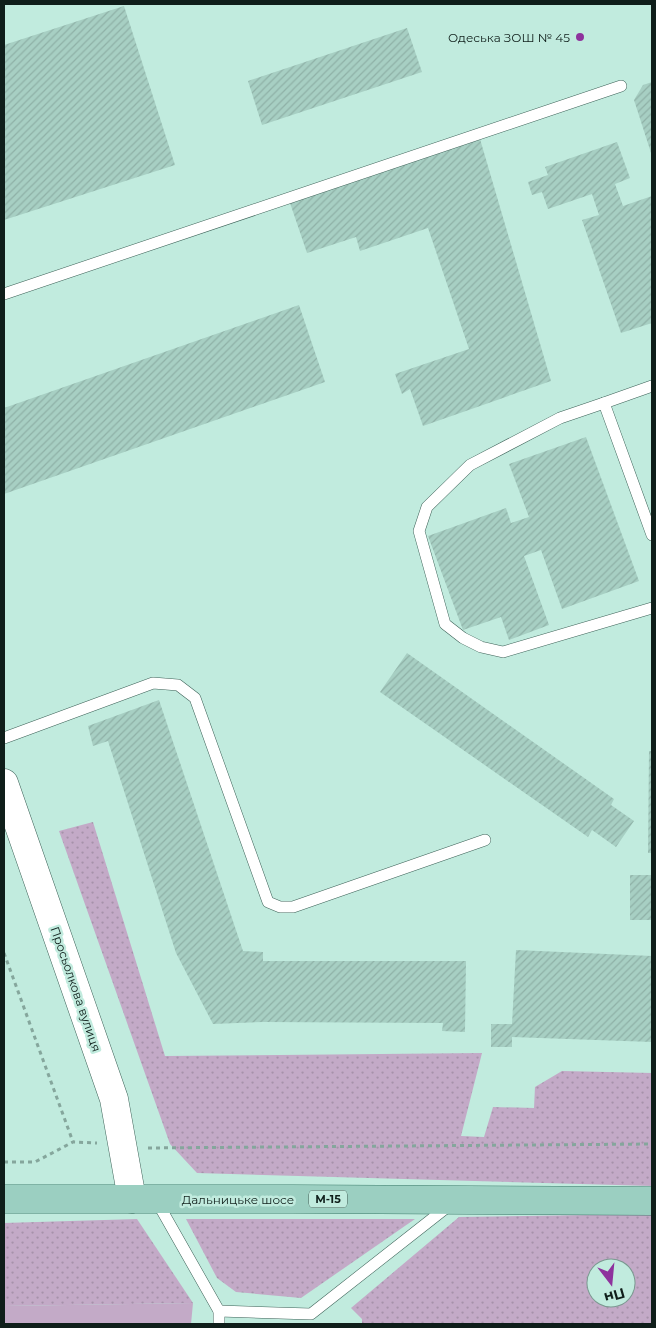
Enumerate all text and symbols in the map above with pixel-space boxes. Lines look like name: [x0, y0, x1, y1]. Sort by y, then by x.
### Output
place label: Одеська ЗОШ № 45: [448, 30, 570, 45]
marker: Одеська ЗОШ № 45: [574, 31, 586, 43]
street label: Просьолкова вулиця: [48, 924, 104, 1054]
road number: М-15: [309, 1190, 347, 1208]
street label: Дальницьке шосе: [182, 1192, 294, 1207]
north arrow: [586, 1258, 636, 1308]
text: Пн: [602, 1284, 627, 1307]

